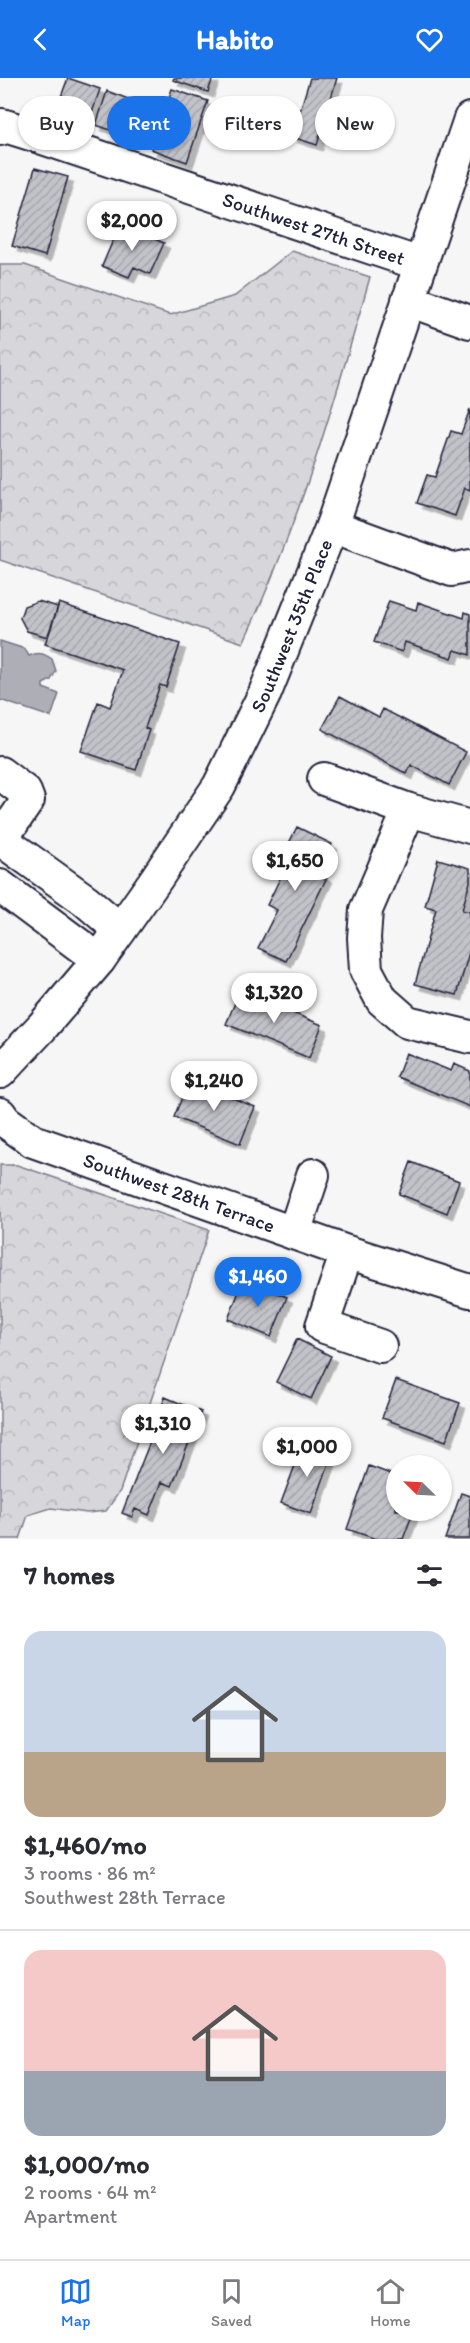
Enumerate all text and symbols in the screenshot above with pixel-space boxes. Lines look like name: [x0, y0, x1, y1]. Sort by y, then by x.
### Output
icon: back: [24, 23, 57, 56]
text: Habito: [196, 23, 274, 56]
icon: heart: [413, 23, 446, 56]
chip: Buy: [18, 96, 95, 150]
chip: Rent: [107, 96, 191, 150]
chip: Filters: [203, 96, 303, 150]
chip: New: [315, 96, 395, 150]
street label: Southwest 27th Street: [219, 187, 408, 270]
pin: $2,000: [83, 201, 181, 252]
text: $2,000: [101, 208, 163, 232]
street label: Southwest 35th Place: [245, 536, 338, 716]
pin: $1,650: [246, 841, 344, 892]
text: $1,650: [266, 848, 324, 872]
pin: $1,320: [225, 973, 323, 1024]
text: $1,320: [245, 980, 303, 1004]
pin: $1,240: [165, 1061, 263, 1112]
text: $1,240: [184, 1068, 244, 1092]
street label: Southwest 28th Terrace: [80, 1148, 278, 1238]
pin: $1,460: [209, 1257, 307, 1308]
text: $1,460: [228, 1264, 288, 1288]
pin: $1,310: [114, 1404, 212, 1455]
text: $1,310: [135, 1411, 191, 1435]
pin: $1,000: [258, 1427, 356, 1478]
text: $1,000: [276, 1434, 338, 1458]
north arrow: [386, 1455, 452, 1521]
map controls: [386, 1455, 452, 1521]
text: 7 homes: [24, 1559, 115, 1591]
icon: filters: [413, 1559, 446, 1592]
icon: home: [181, 1670, 289, 1778]
text: $1,460/mo: [24, 1829, 147, 1861]
text: 3 rooms · 86 m²: [24, 1861, 156, 1885]
text: Southwest 28th Terrace: [24, 1885, 226, 1909]
icon: home: [181, 1989, 289, 2097]
text: $1,000/mo: [24, 2148, 149, 2180]
text: 2 rooms · 64 m²: [24, 2180, 156, 2204]
text: Apartment: [24, 2204, 117, 2228]
tab: Map: [59, 2275, 92, 2330]
tab: Saved: [211, 2275, 252, 2330]
tab: Home: [370, 2275, 411, 2330]

